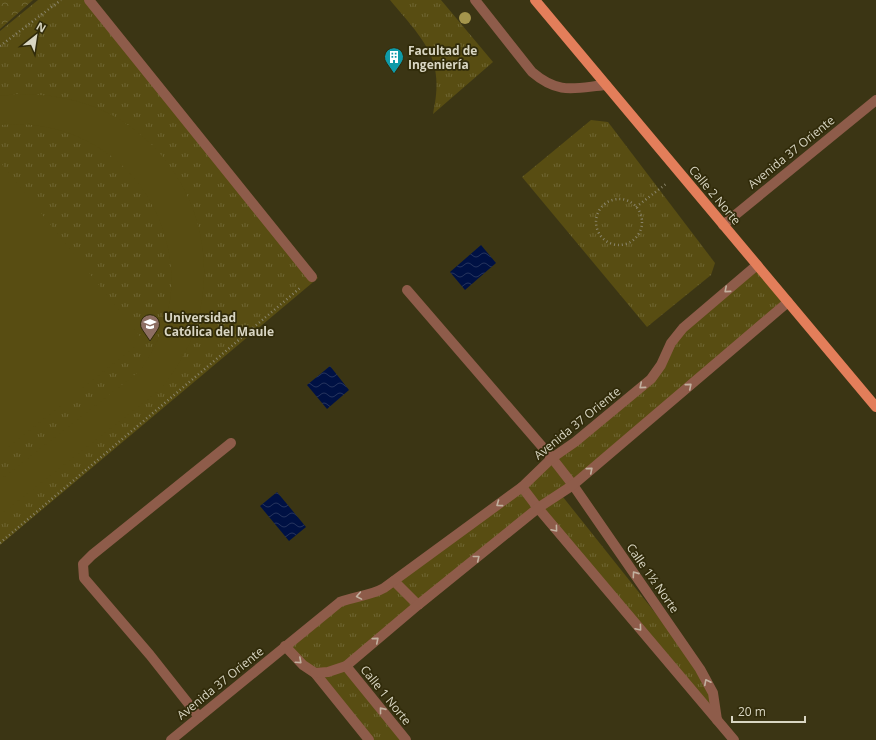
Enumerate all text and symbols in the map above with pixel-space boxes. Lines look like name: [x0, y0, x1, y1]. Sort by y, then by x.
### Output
north arrow: [16, 16, 56, 56]
text: N: [34, 18, 49, 36]
place label: Facultad de Ingeniería: [408, 42, 477, 73]
building icon: Facultad de Ingeniería: [383, 46, 405, 74]
street label: Avenida 37 Oriente: [744, 112, 838, 192]
street label: Calle 2 Norte: [685, 162, 745, 228]
one-way arrow: [724, 286, 732, 293]
place label: Universidad Católica del Maule: [164, 309, 274, 340]
school or university icon: Universidad Católica del Maule: [139, 313, 161, 341]
one-way arrow: [639, 381, 647, 388]
street label: Avenida 37 Oriente: [530, 383, 624, 463]
one-way arrow: [685, 383, 692, 390]
one-way arrow: [586, 468, 593, 475]
one-way arrow: [496, 499, 503, 506]
one-way arrow: [551, 524, 558, 531]
street label: Calle 1½ Norte: [623, 540, 683, 616]
one-way arrow: [472, 555, 479, 562]
one-way arrow: [633, 572, 640, 579]
one-way arrow: [356, 591, 362, 600]
one-way arrow: [634, 623, 641, 630]
one-way arrow: [371, 638, 379, 645]
street label: Avenida 37 Oriente: [173, 643, 267, 723]
one-way arrow: [294, 657, 302, 664]
street label: Calle 1 Norte: [357, 662, 416, 729]
one-way arrow: [704, 679, 712, 686]
scale bar: [732, 698, 805, 724]
text: 20 m: [738, 703, 766, 720]
one-way arrow: [379, 707, 386, 714]

